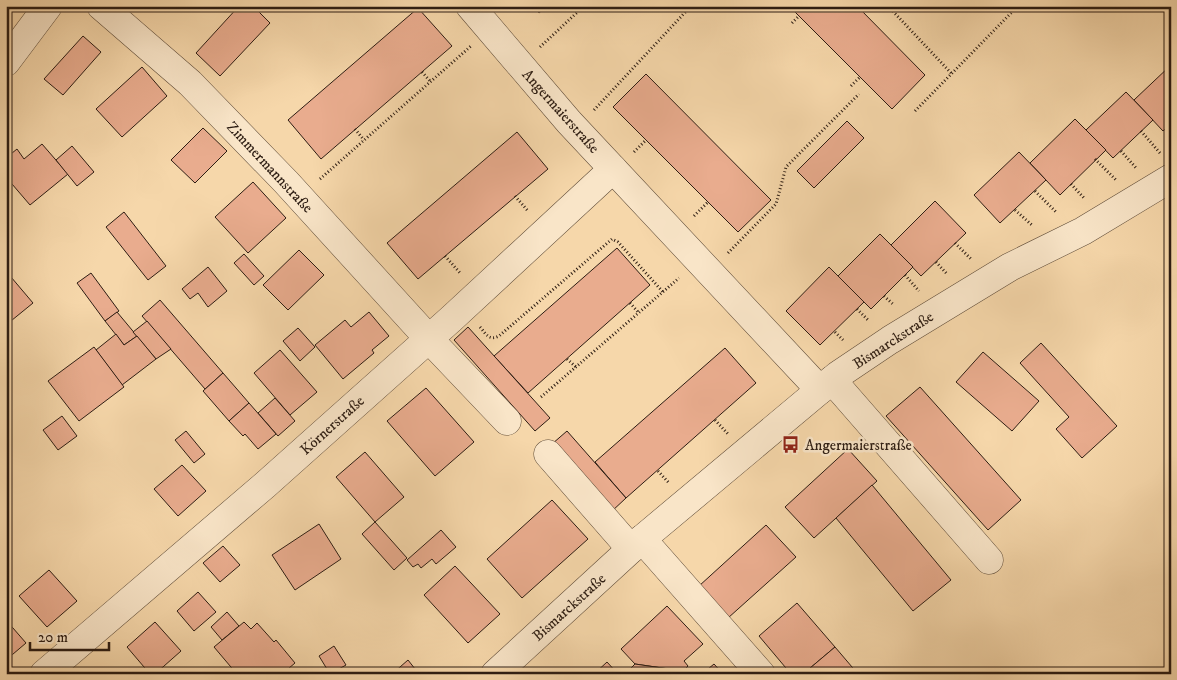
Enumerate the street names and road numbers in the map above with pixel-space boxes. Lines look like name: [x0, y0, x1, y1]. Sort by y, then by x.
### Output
street label: Angermaierstraße: [518, 65, 603, 157]
street label: Zimmermannstraße: [222, 118, 317, 217]
street label: Bismarckstraße: [849, 307, 937, 374]
street label: Körnerstraße: [296, 392, 368, 459]
street label: Bismarckstraße: [529, 569, 610, 645]

